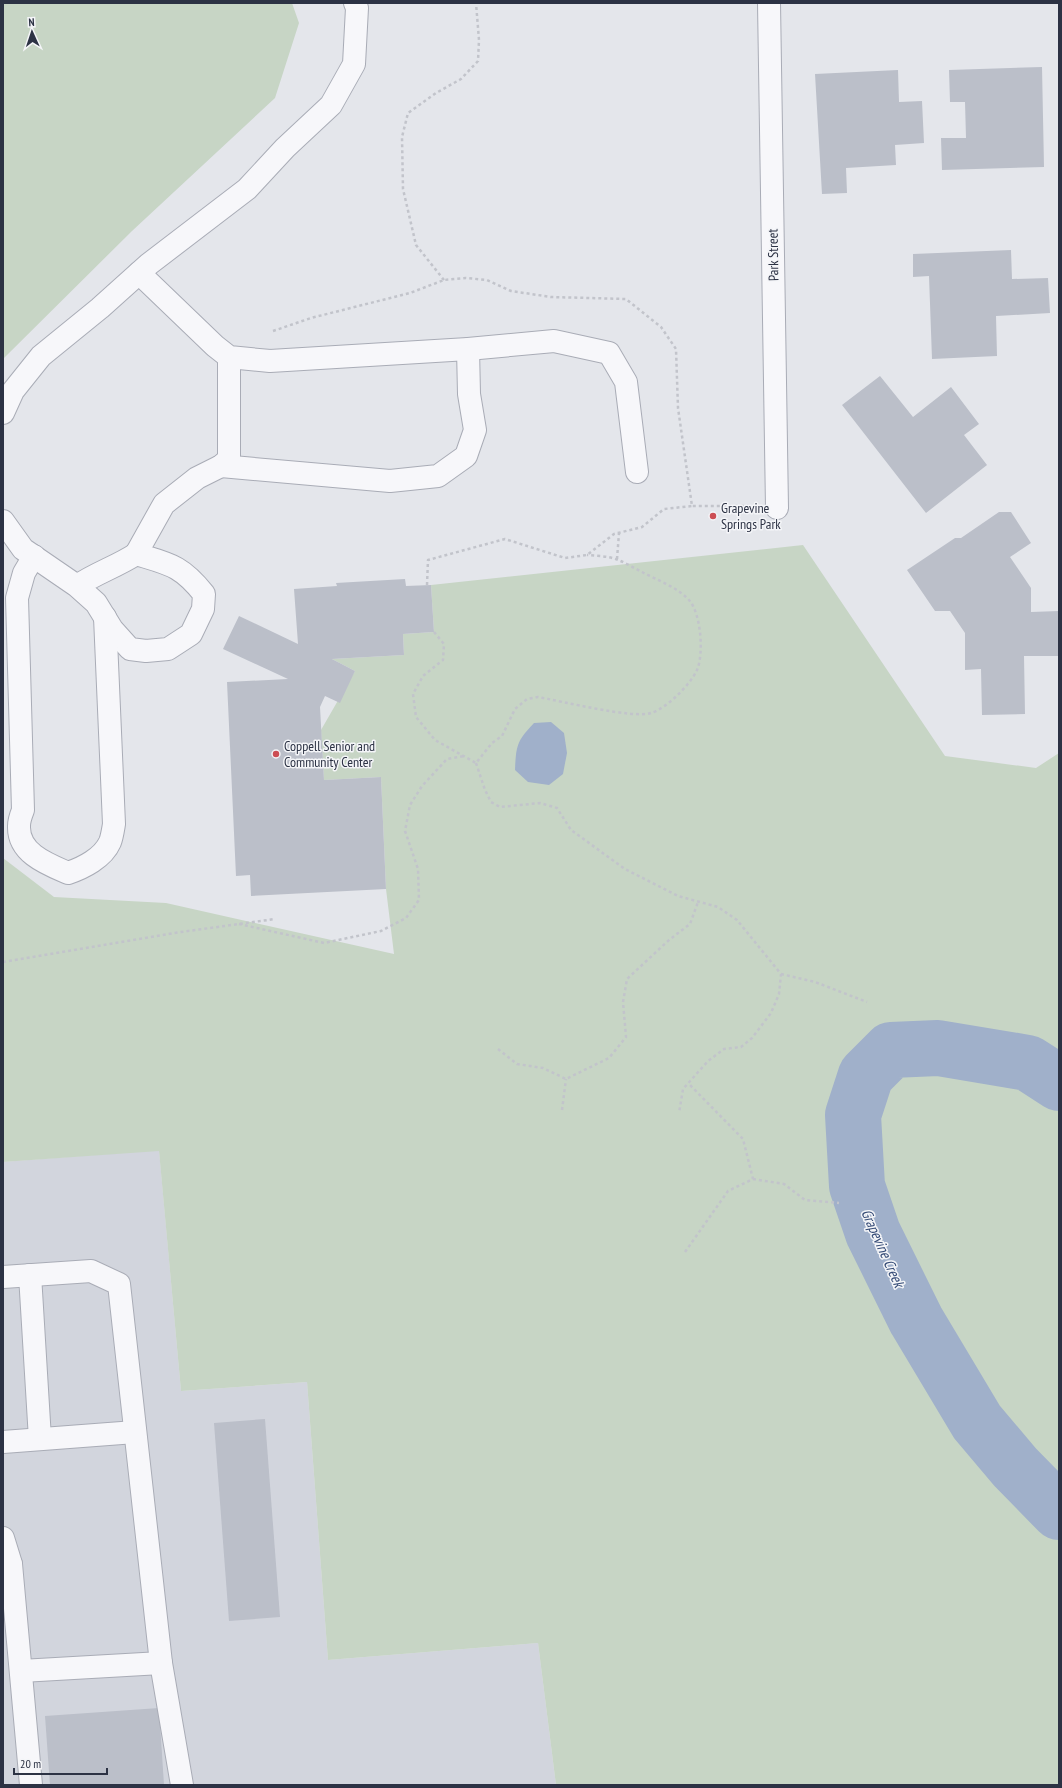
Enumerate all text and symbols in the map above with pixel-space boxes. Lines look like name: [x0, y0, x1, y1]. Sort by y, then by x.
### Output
north arrow: [12, 12, 52, 52]
text: N: [28, 15, 35, 29]
street label: Park Street: [764, 228, 782, 281]
place label: Grapevine Springs Park: [721, 499, 781, 533]
marker: Grapevine Springs Park: [708, 511, 718, 521]
place label: Coppell Senior and Community Center: [284, 737, 375, 771]
marker: Coppell Senior and Community Center: [271, 749, 281, 759]
water label: Grapevine Creek: [857, 1206, 910, 1292]
scale bar: [14, 1750, 107, 1776]
text: 20 m: [20, 1756, 41, 1771]

